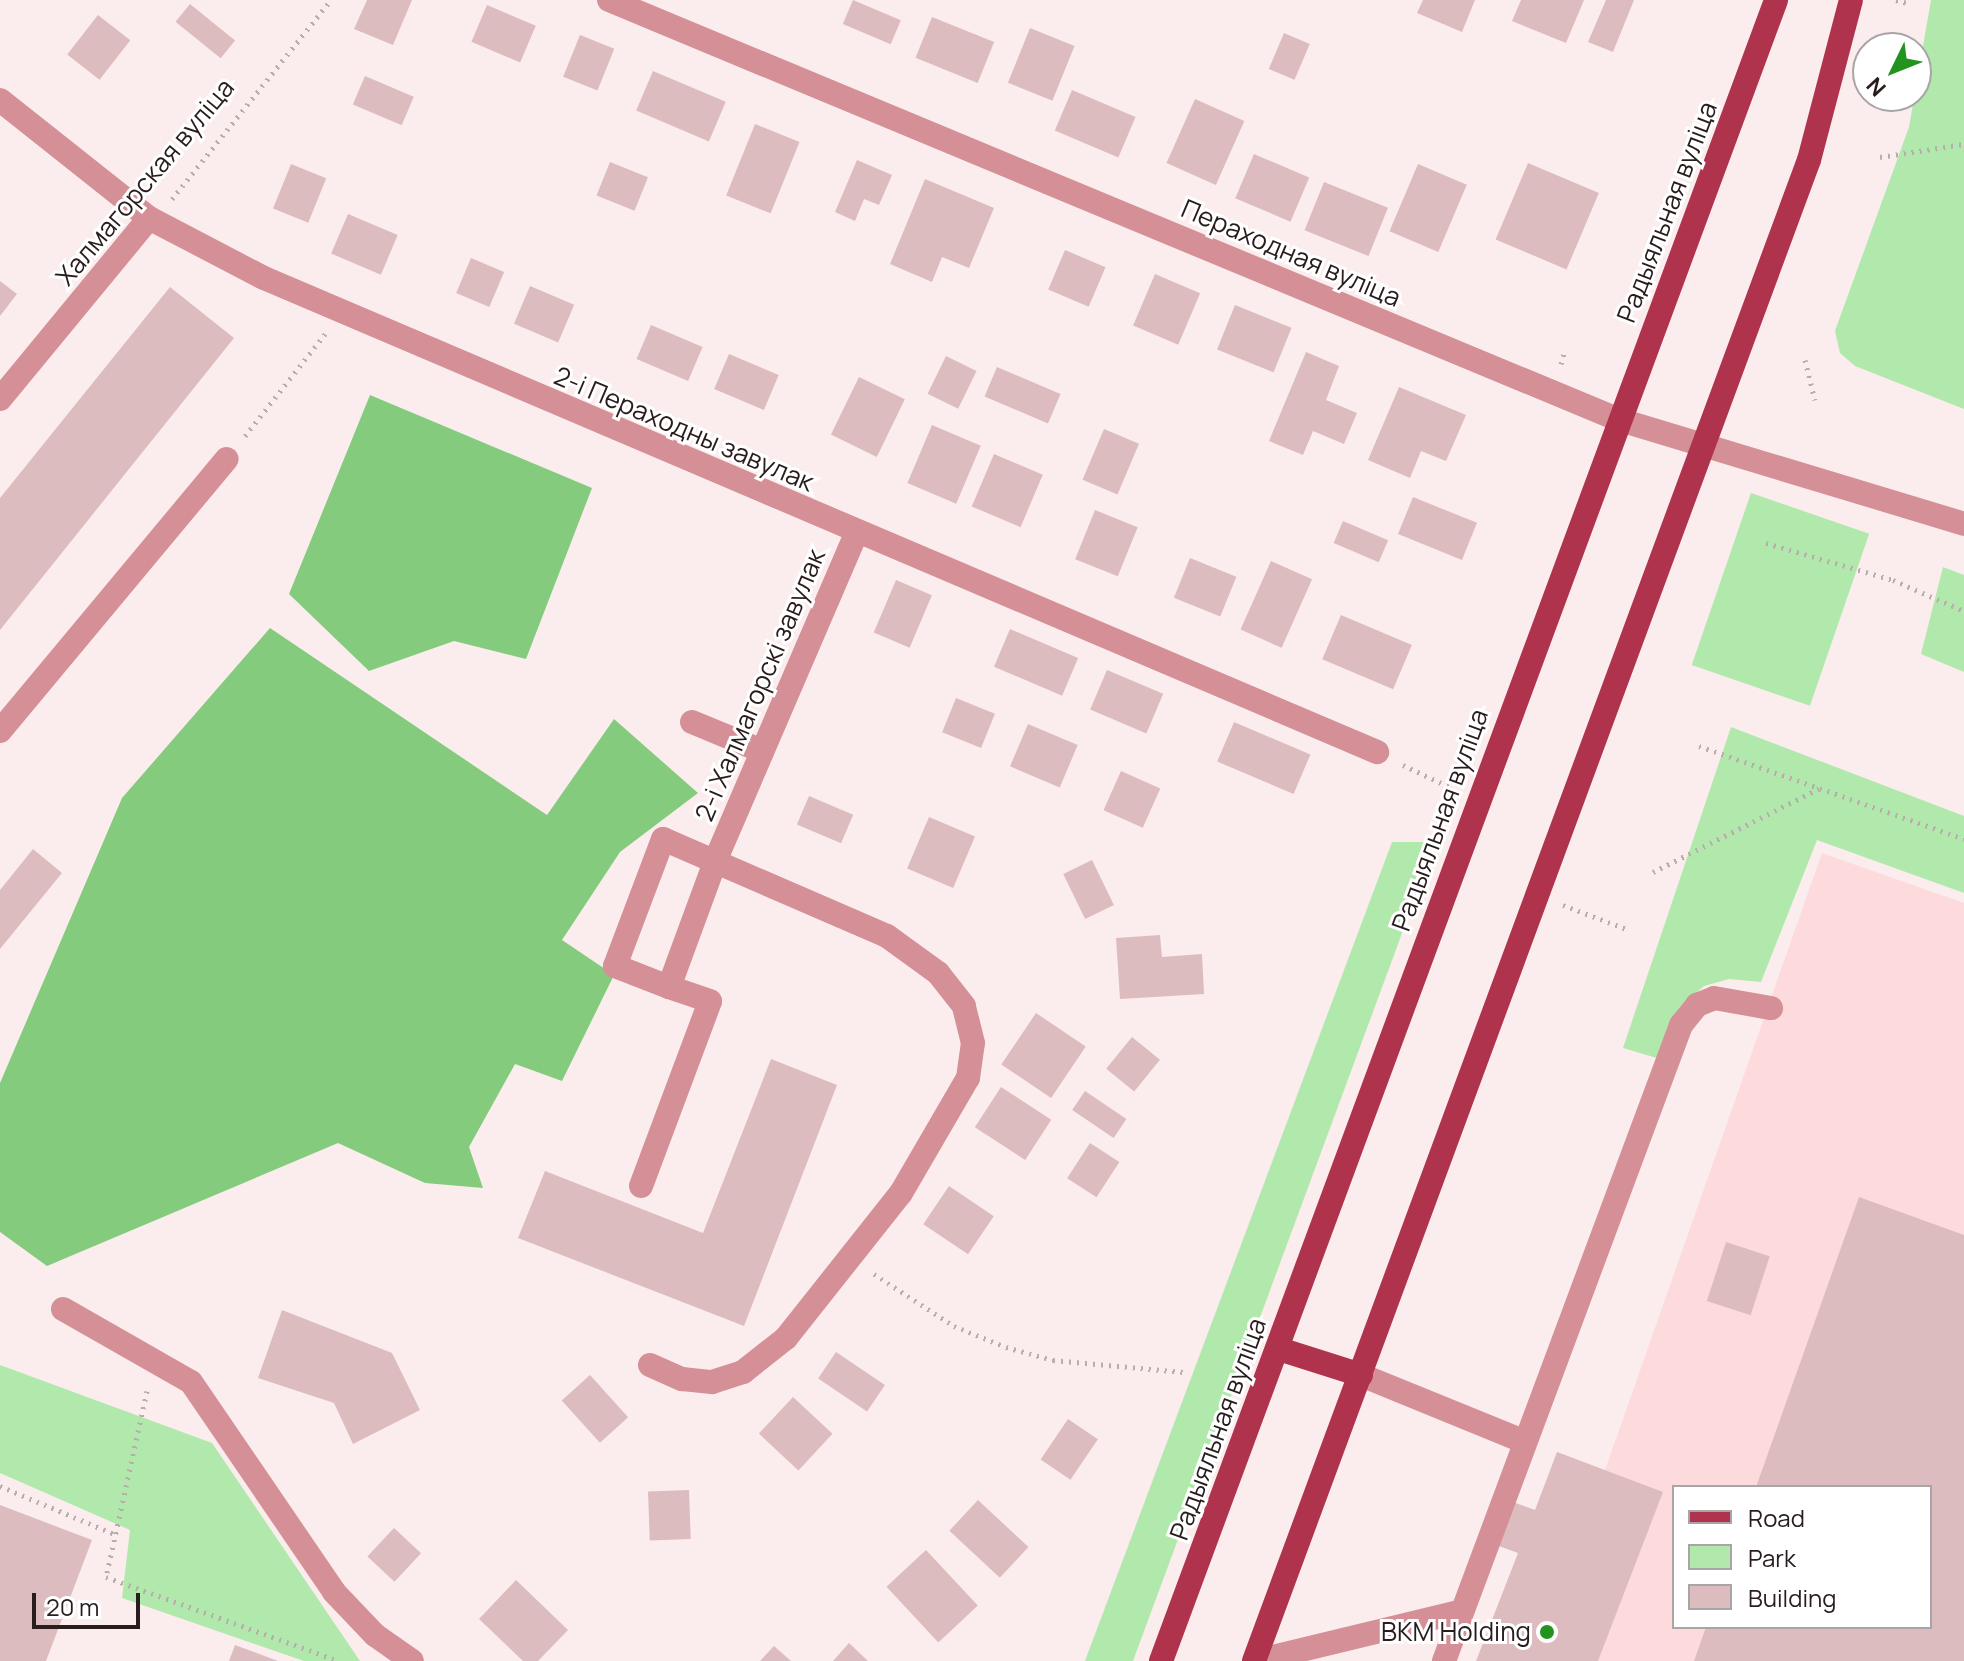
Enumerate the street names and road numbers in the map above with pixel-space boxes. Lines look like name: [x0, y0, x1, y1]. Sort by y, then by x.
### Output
street label: Халмагорская вуліца: [49, 72, 241, 292]
street label: Радыяльная вуліца: [1611, 97, 1723, 327]
street label: Пераходная вуліца: [1177, 193, 1405, 313]
street label: 2-і Пераходны завулак: [549, 360, 819, 498]
street label: 2-і Халмагорскі завулак: [688, 544, 832, 826]
street label: Радыяльная вуліца: [1385, 705, 1495, 935]
street label: Радыяльная вуліца: [1163, 1314, 1273, 1544]

